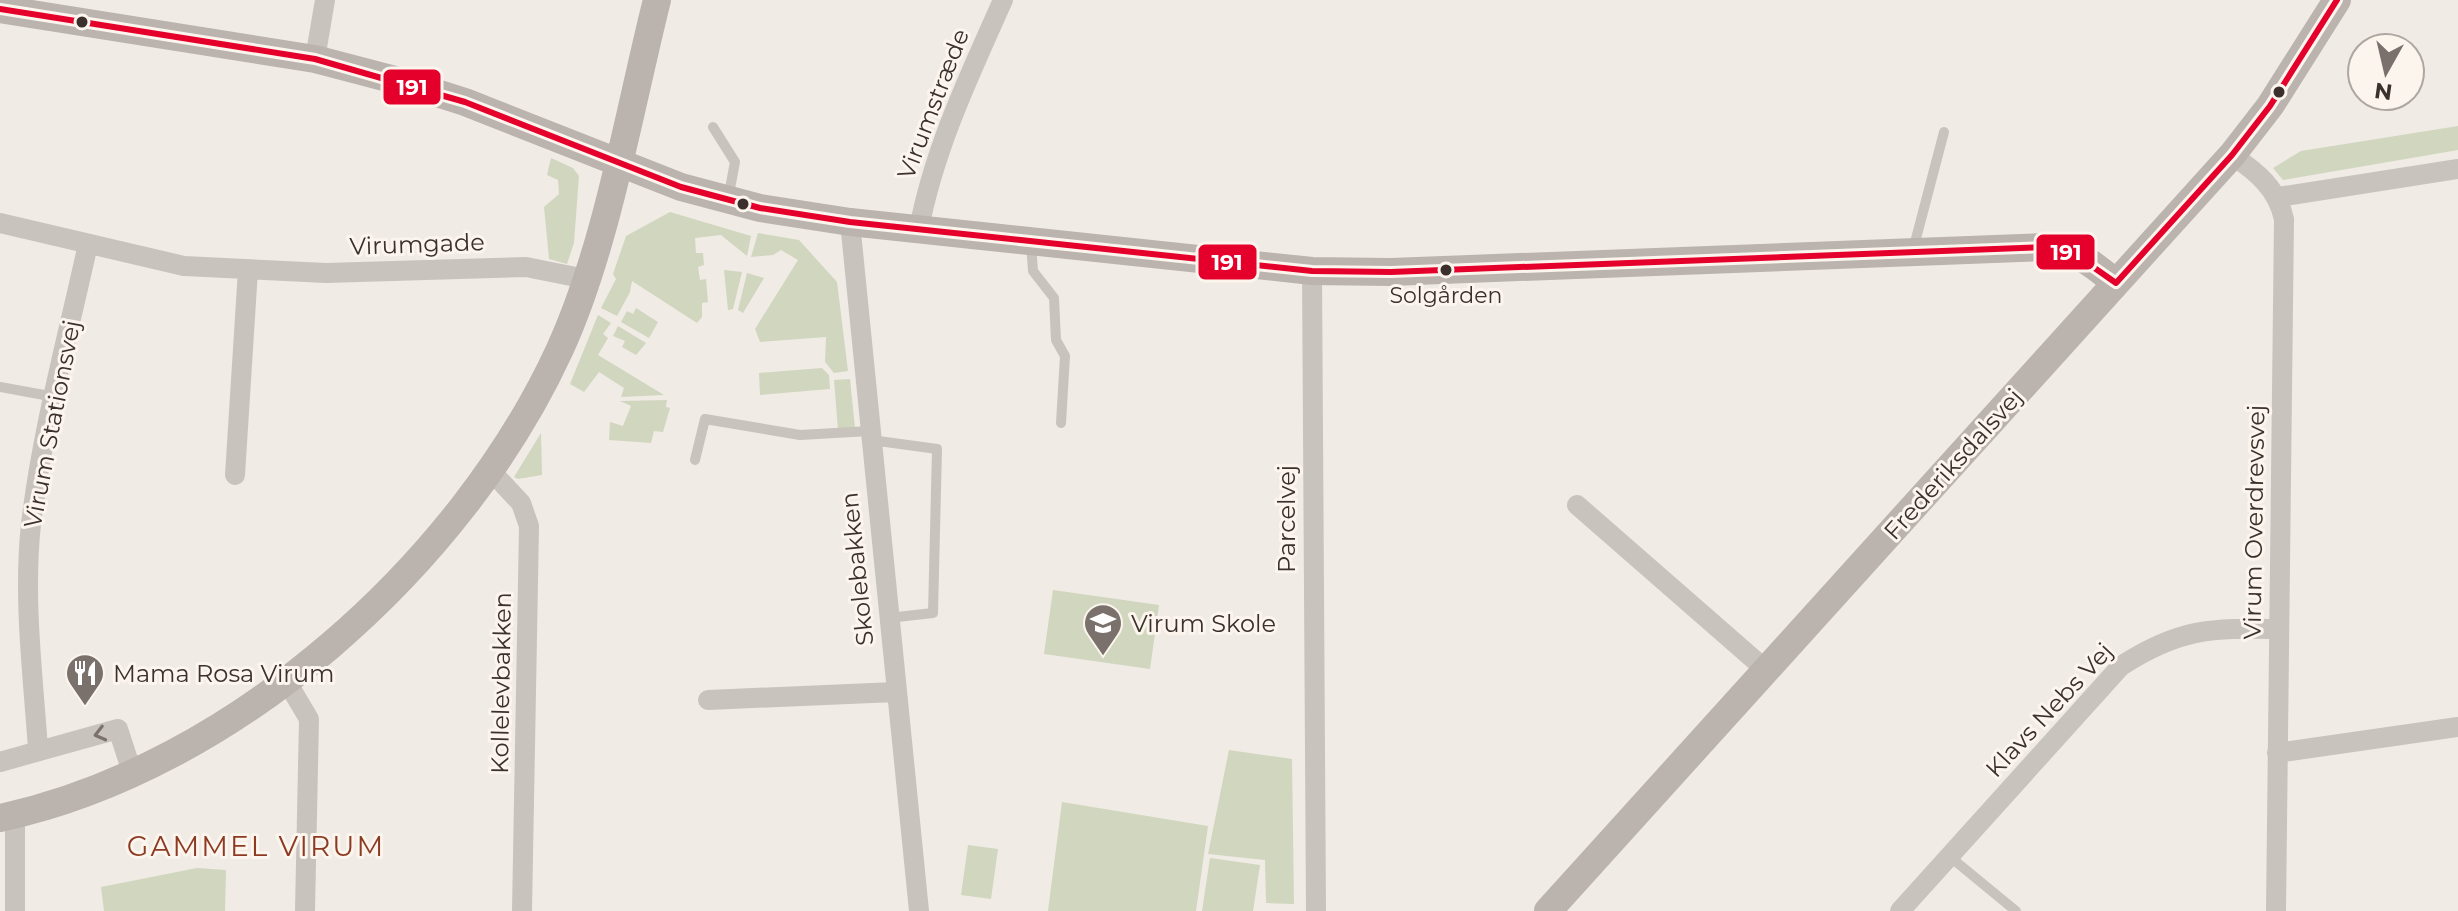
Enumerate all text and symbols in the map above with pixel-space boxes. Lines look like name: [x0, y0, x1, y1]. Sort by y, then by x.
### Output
unlabelled marker: [74, 14, 90, 30]
street label: Virumstræde: [891, 25, 975, 183]
north arrow: [2346, 32, 2426, 112]
line badge: 191: [382, 68, 442, 106]
text: 191: [396, 74, 428, 101]
text: N: [2373, 77, 2394, 106]
unlabelled marker: [2271, 84, 2287, 100]
unlabelled marker: [735, 196, 751, 212]
street label: Virumgade: [349, 227, 485, 261]
line badge: 191: [2035, 233, 2096, 271]
text: 191: [2050, 239, 2082, 266]
line badge: 191: [1197, 243, 1258, 281]
text: 191: [1211, 249, 1243, 276]
marker: Solgården: [1438, 262, 1454, 278]
place label: Solgården: [1390, 282, 1502, 309]
street label: Virum Stationsvej: [18, 318, 86, 530]
street label: Frederiksdalsvej: [1878, 383, 2028, 545]
street label: Virum Overdrevsvej: [2237, 404, 2271, 640]
street label: Parcelvej: [1272, 465, 1301, 573]
street label: Skolebakken: [835, 491, 879, 647]
street label: Kollelevbakken: [485, 592, 517, 774]
school or university icon: Virum Skole: [1082, 602, 1124, 657]
place label: Virum Skole: [1131, 609, 1276, 638]
street label: Klavs Nebs Vej: [1979, 637, 2119, 783]
restaurant icon: Mama Rosa Virum: [64, 652, 106, 707]
place label: Mama Rosa Virum: [113, 659, 335, 688]
one-way arrow: [93, 724, 107, 741]
district label: GAMMEL VIRUM: [127, 829, 385, 863]

